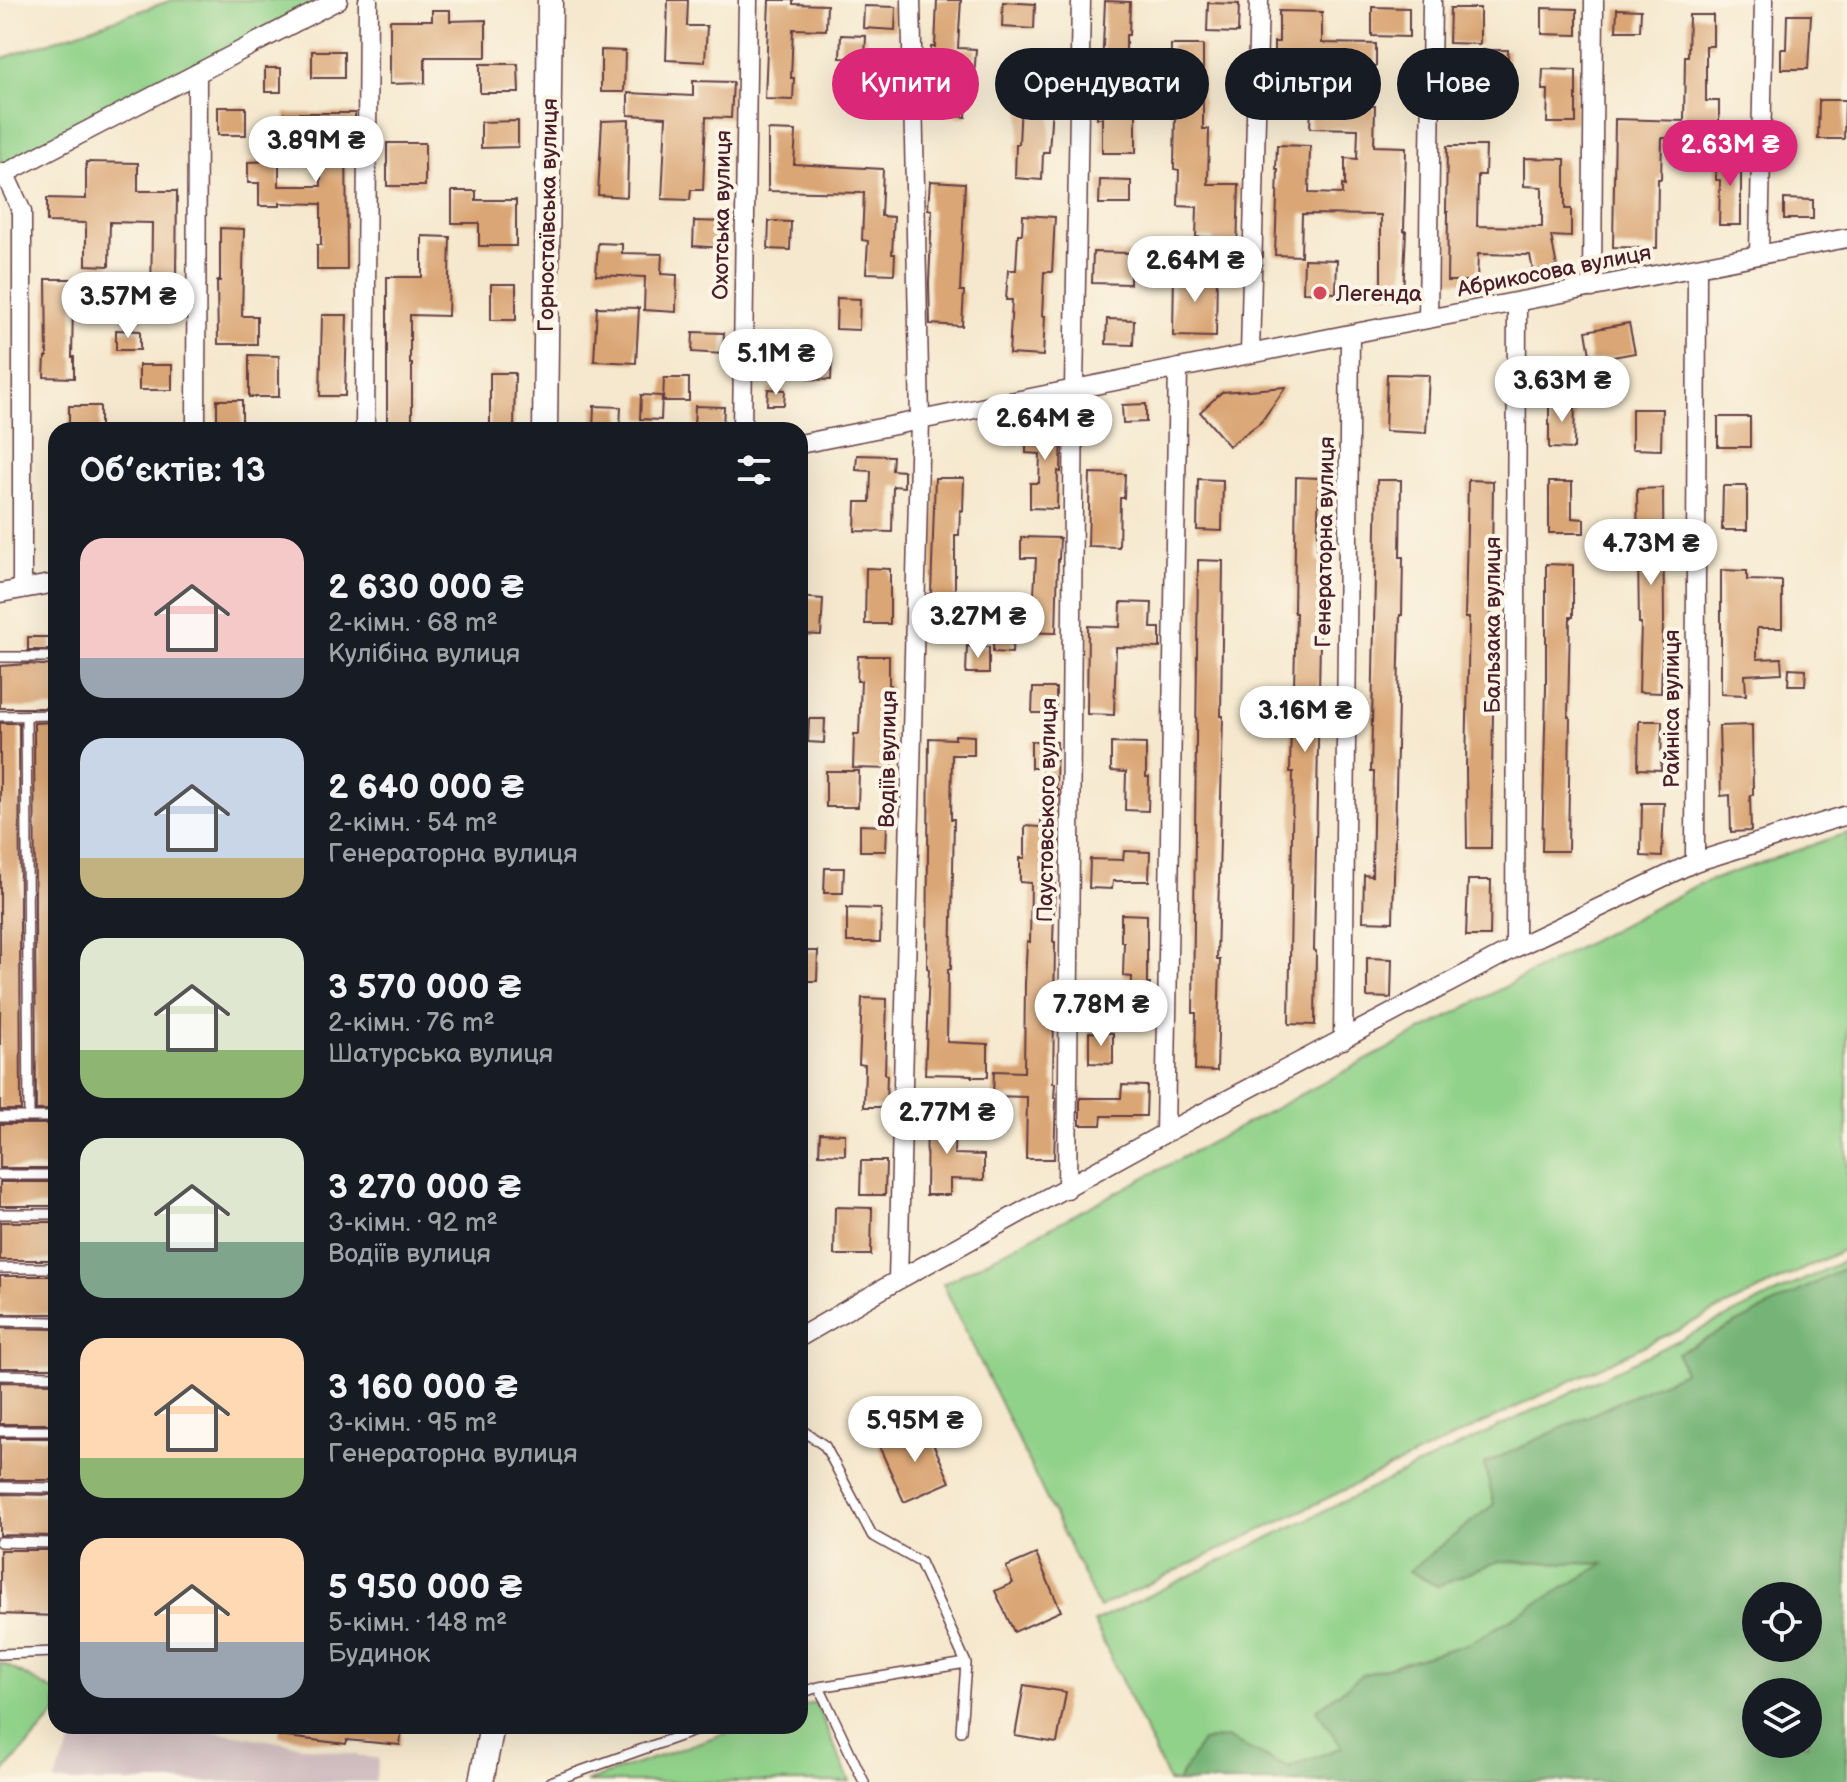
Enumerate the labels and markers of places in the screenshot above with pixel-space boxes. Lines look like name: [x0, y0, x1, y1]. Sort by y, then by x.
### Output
pin: 3.89M ₴: [242, 116, 390, 184]
pin: 2.63M ₴: [1656, 120, 1804, 188]
pin: 2.64M ₴: [1121, 236, 1269, 304]
pin: 3.57M ₴: [54, 272, 202, 340]
place label: Легенда: [1335, 281, 1422, 308]
marker: Легенда: [1311, 284, 1329, 302]
pin: 5.1M ₴: [711, 329, 841, 397]
pin: 3.63M ₴: [1488, 356, 1636, 424]
pin: 2.64M ₴: [971, 394, 1119, 462]
pin: 4.73M ₴: [1577, 519, 1725, 587]
pin: 3.27M ₴: [904, 592, 1052, 660]
pin: 3.16M ₴: [1231, 686, 1379, 754]
pin: 7.78M ₴: [1027, 980, 1175, 1048]
pin: 2.77M ₴: [873, 1088, 1021, 1156]
pin: 5.95M ₴: [841, 1396, 989, 1464]

